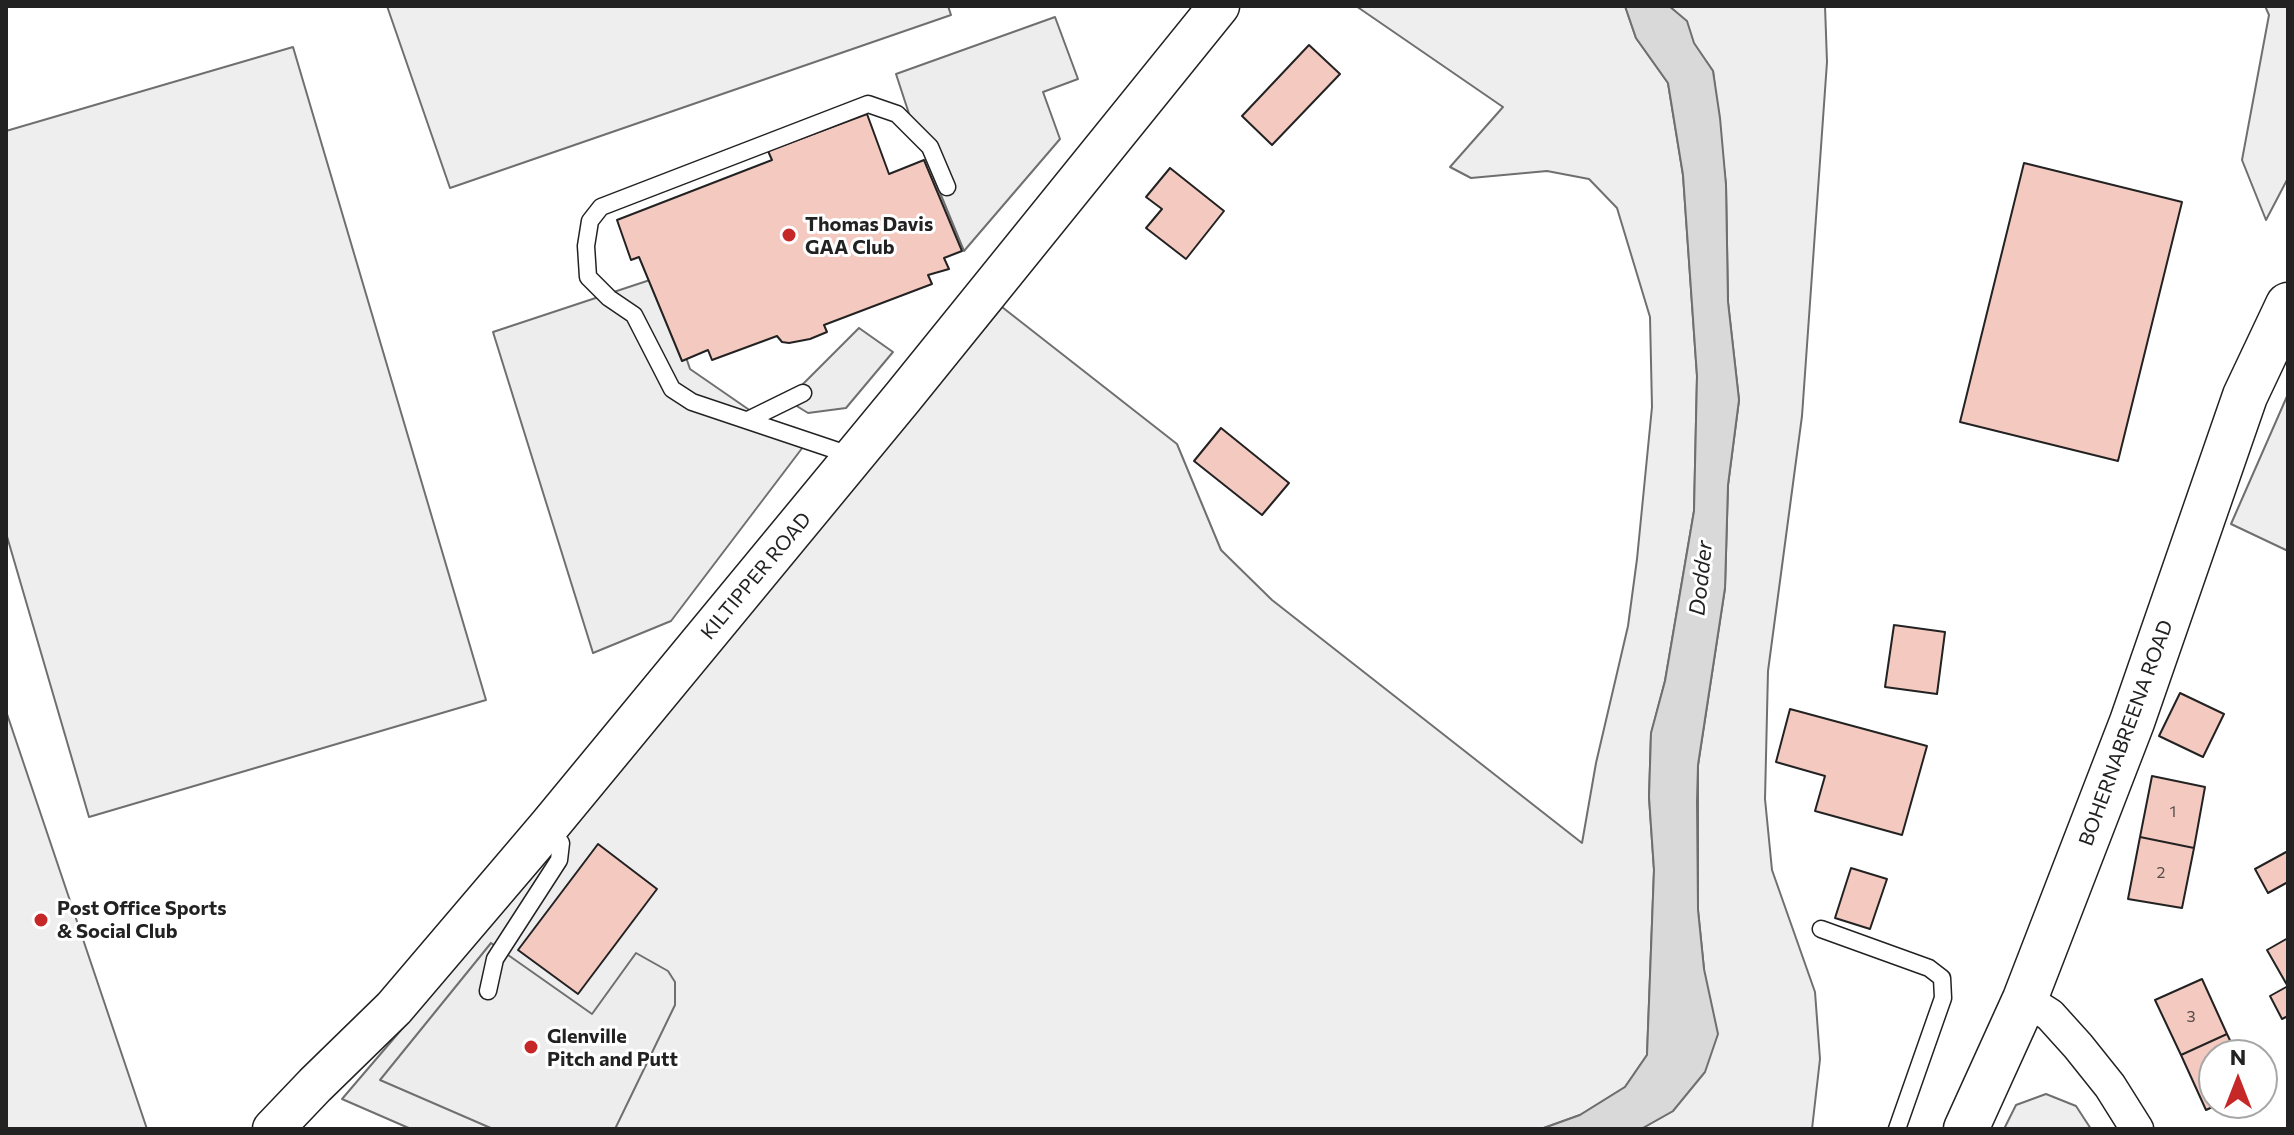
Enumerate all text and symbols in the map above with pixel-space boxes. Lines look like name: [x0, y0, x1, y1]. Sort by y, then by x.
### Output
place label: Thomas Davis GAA Club: [805, 212, 933, 259]
marker: Thomas Davis GAA Club: [780, 226, 798, 244]
street label: KILTIPPER ROAD: [696, 508, 816, 644]
water label: Dodder: [1684, 539, 1718, 617]
street label: BOHERNABREENA ROAD: [2074, 617, 2178, 849]
house number: 1: [2170, 802, 2176, 822]
house number: 2: [2157, 863, 2165, 883]
place label: Post Office Sports & Social Club: [57, 896, 226, 943]
marker: Post Office Sports & Social Club: [32, 911, 50, 929]
house number: 3: [2186, 1007, 2196, 1027]
place label: Glenville Pitch and Putt: [547, 1024, 678, 1071]
marker: Glenville Pitch and Putt: [522, 1038, 540, 1056]
north arrow: [2198, 1039, 2278, 1119]
text: N: [2230, 1043, 2246, 1070]

